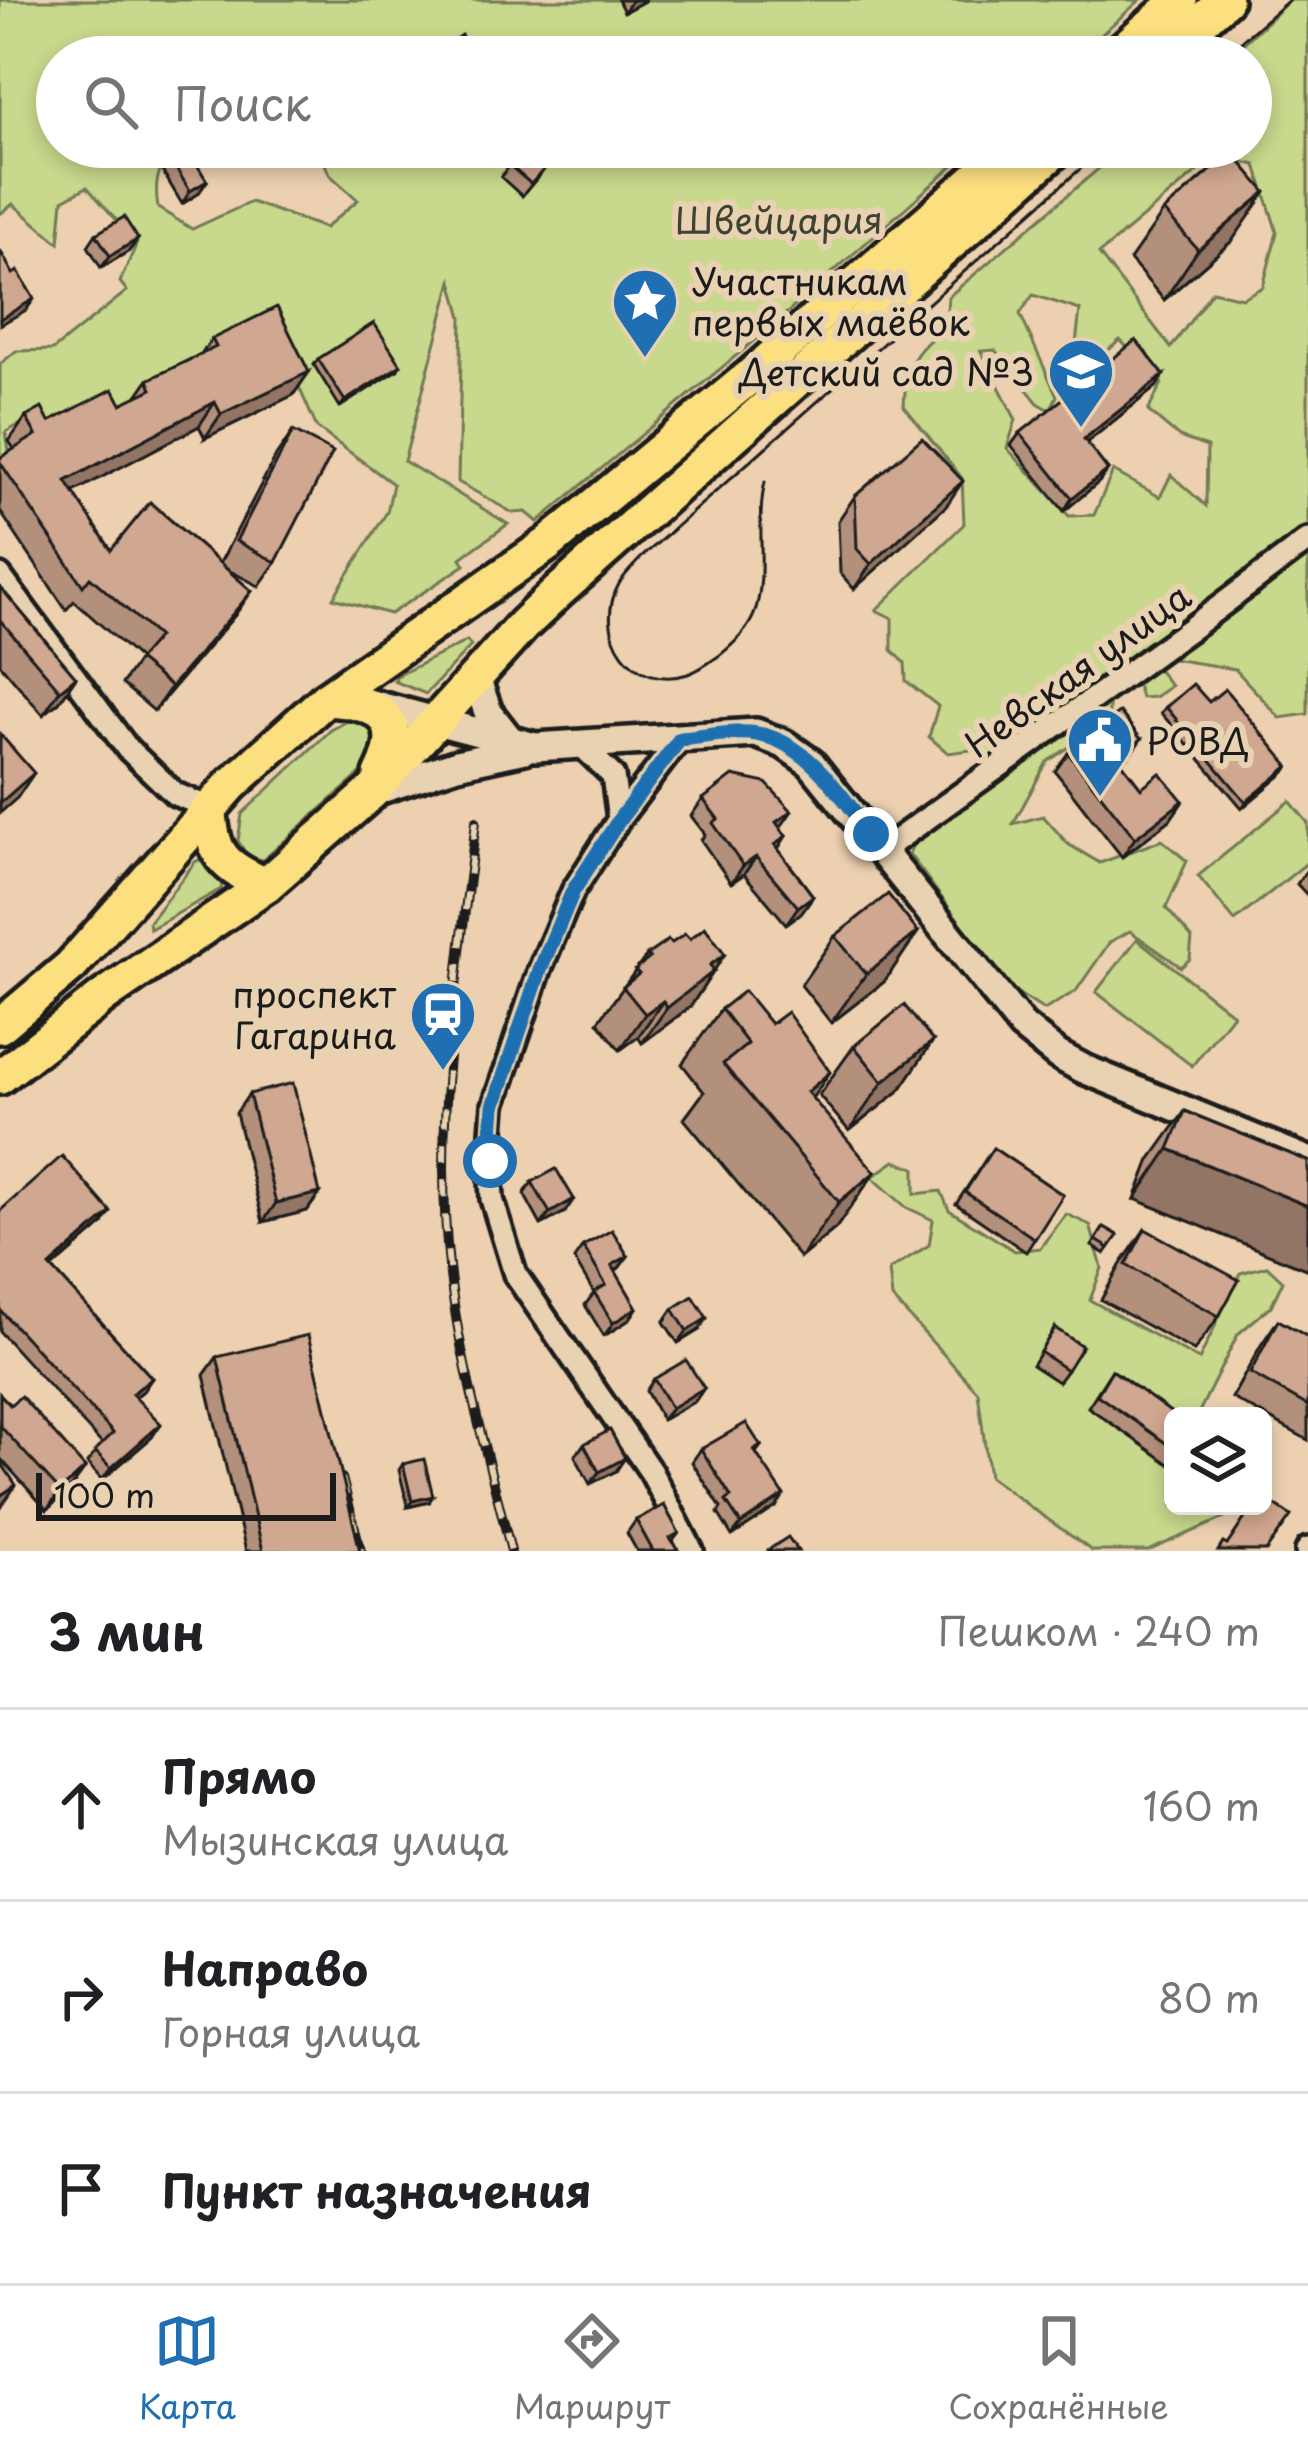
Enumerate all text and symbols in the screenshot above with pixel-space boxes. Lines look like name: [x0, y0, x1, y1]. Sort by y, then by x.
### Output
search box: [36, 36, 1272, 168]
text: Поиск: [174, 68, 311, 136]
icon: search: [78, 69, 144, 135]
park label: Швейцария: [675, 192, 883, 246]
place label: Участникам первых маёвок: [692, 253, 970, 348]
place icon: Участникам первых маёвок: [610, 266, 680, 360]
school or university icon: Детский сад №3: [1046, 336, 1116, 430]
place label: Детский сад №3: [738, 344, 1034, 398]
street label: Невская улица: [953, 568, 1201, 770]
public building icon: РОВД: [1065, 705, 1135, 799]
place label: РОВД: [1146, 713, 1249, 767]
route end: [844, 807, 898, 861]
place label: проспект Гагарина: [232, 966, 397, 1061]
station icon: проспект Гагарина: [408, 979, 478, 1073]
route start: [463, 1134, 517, 1188]
map controls: [1164, 1407, 1272, 1515]
button: layers: [1164, 1407, 1272, 1515]
scale bar: [36, 1467, 336, 1520]
text: 100 m: [54, 1469, 155, 1519]
text: 3 мин: [48, 1591, 205, 1668]
text: Пешком · 240 m: [938, 1600, 1260, 1659]
text: Прямо: [162, 1741, 316, 1809]
icon: ahead: [48, 1772, 114, 1838]
text: 160 m: [1143, 1775, 1260, 1834]
text: Мызинская улица: [162, 1809, 508, 1868]
text: Направо: [162, 1933, 368, 2001]
icon: right: [48, 1964, 114, 2030]
text: 80 m: [1158, 1967, 1260, 2026]
text: Горная улица: [162, 2001, 420, 2060]
text: Пункт назначения: [162, 2155, 592, 2223]
icon: arrive: [48, 2156, 114, 2222]
tab: Карта: [139, 2308, 236, 2430]
tab: Маршрут: [514, 2308, 670, 2430]
tab: Сохранённые: [948, 2308, 1169, 2430]

